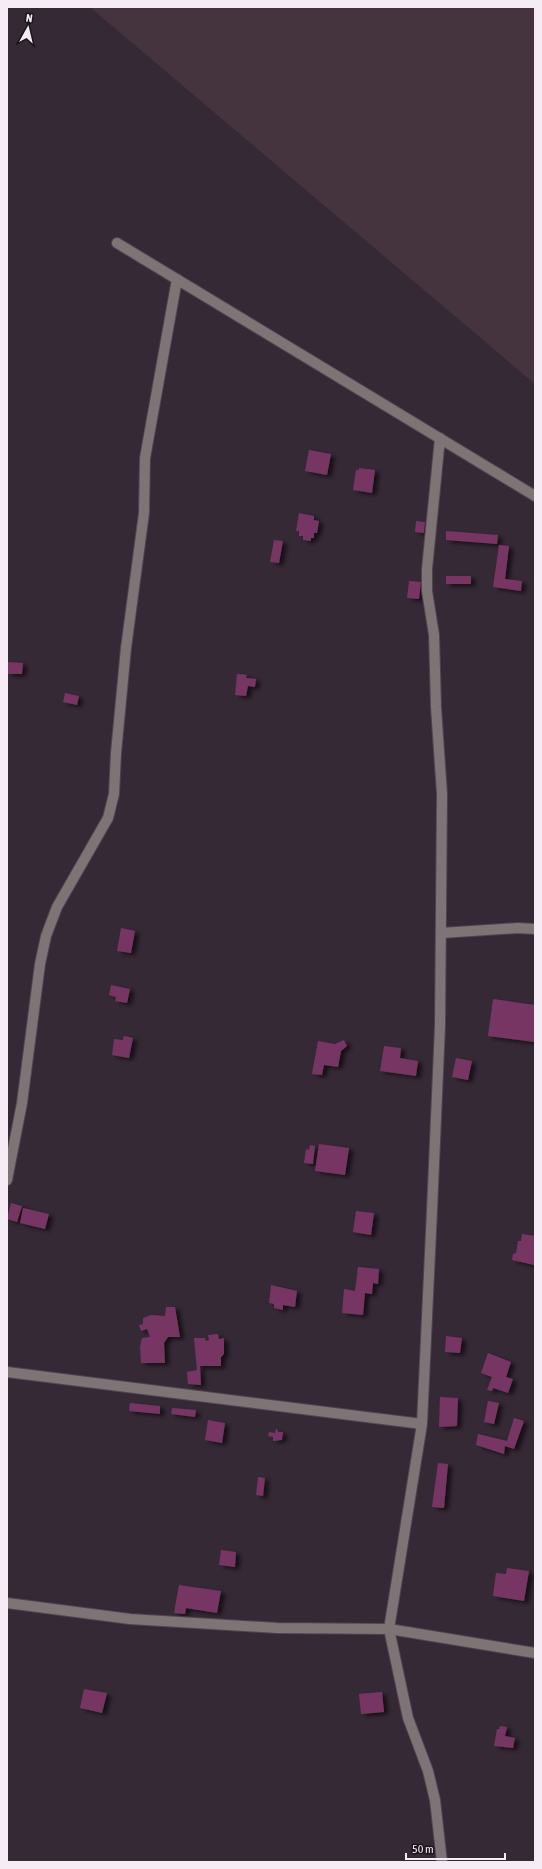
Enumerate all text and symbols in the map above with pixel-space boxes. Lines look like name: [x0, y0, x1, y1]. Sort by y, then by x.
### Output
north arrow: [8, 8, 48, 48]
text: N: [25, 12, 33, 24]
scale bar: [406, 1835, 505, 1861]
text: 50 m: [412, 1842, 434, 1856]

